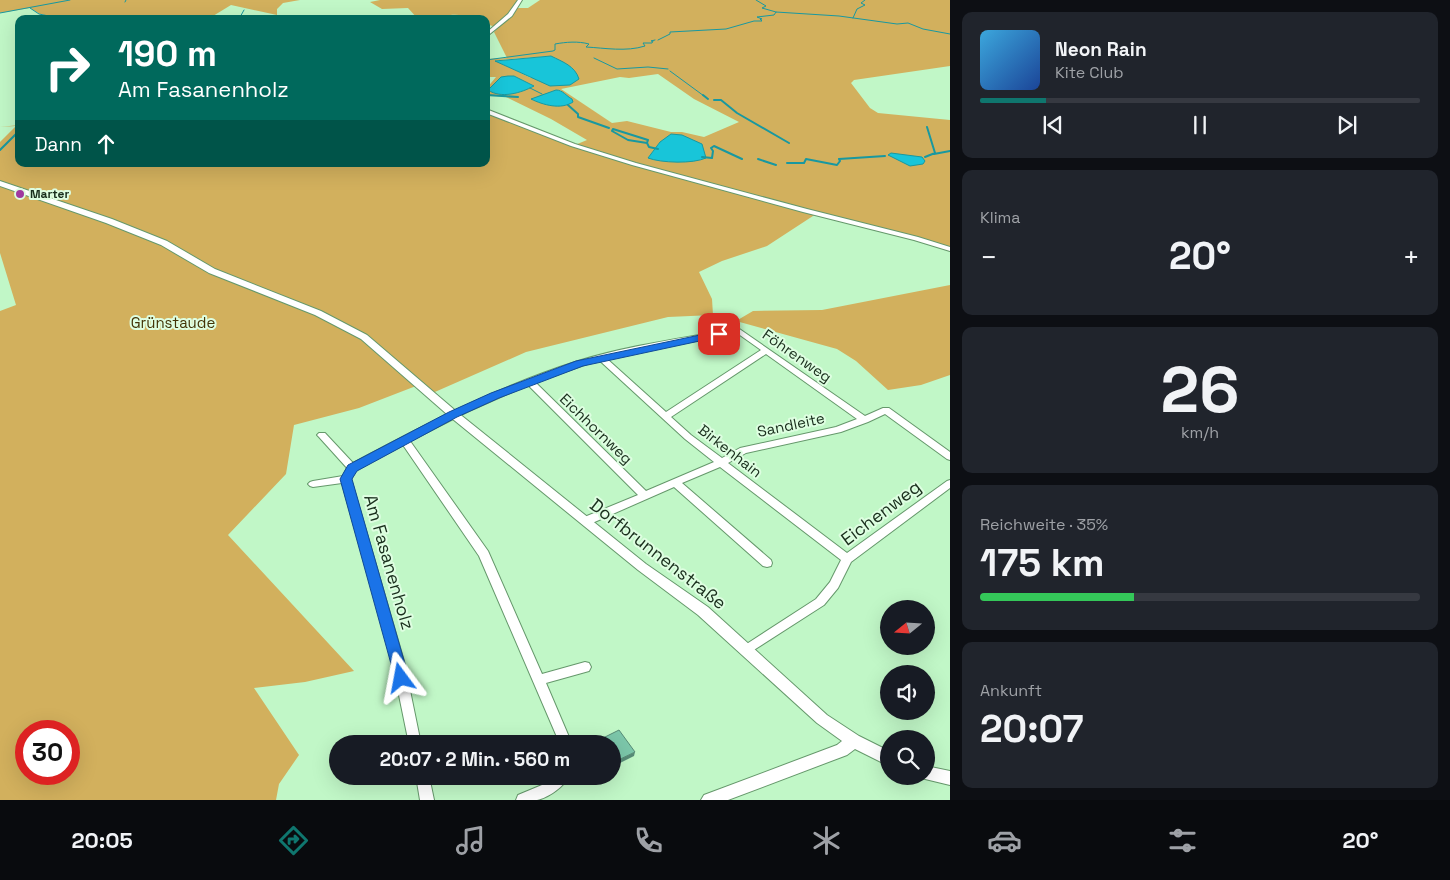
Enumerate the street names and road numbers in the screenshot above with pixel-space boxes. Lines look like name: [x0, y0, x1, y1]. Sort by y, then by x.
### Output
street label: Föhrenweg: [759, 325, 836, 386]
street label: Eichhornweg: [556, 389, 637, 468]
street label: Sandleite: [755, 408, 826, 441]
street label: Birkenhain: [695, 420, 766, 481]
street label: Eichenweg: [836, 475, 925, 550]
street label: Am Fasanenholz: [359, 492, 420, 632]
street label: Dorfbrunnenstraße: [585, 493, 731, 614]

